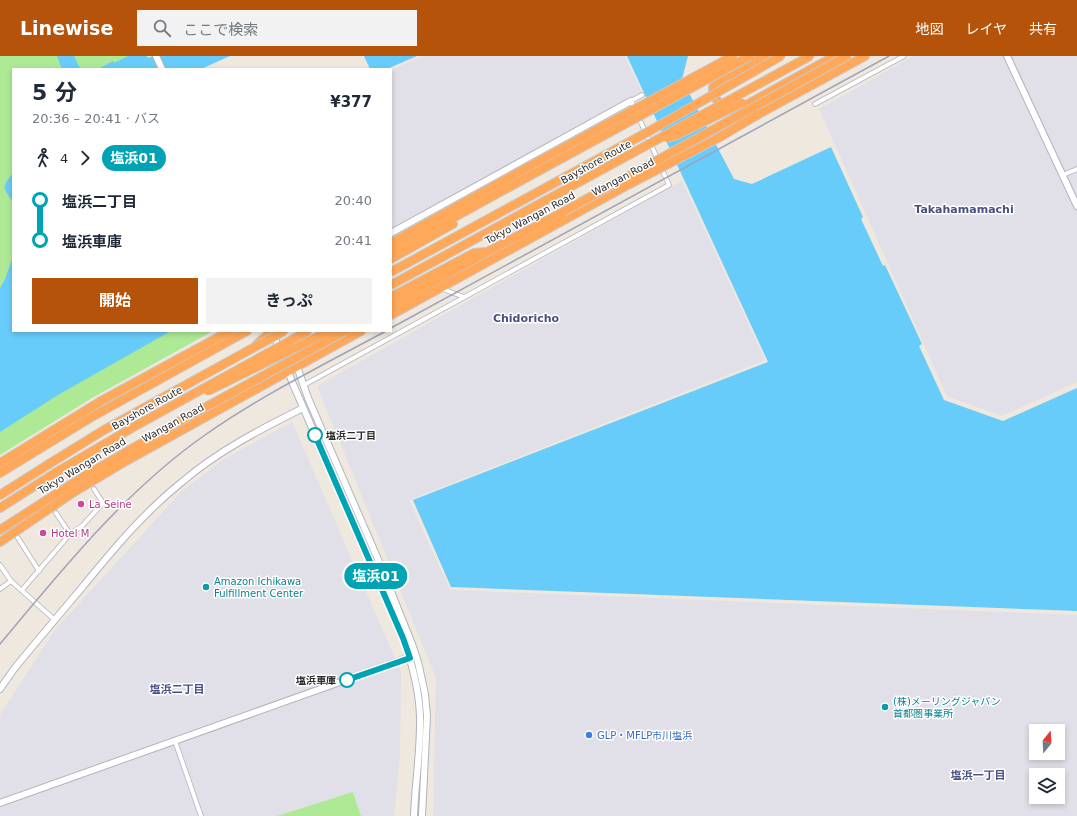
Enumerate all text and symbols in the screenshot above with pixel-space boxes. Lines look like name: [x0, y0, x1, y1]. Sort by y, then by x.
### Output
search box: [137, 10, 417, 46]
text: Linewise: [20, 17, 113, 39]
icon: search: [151, 17, 173, 39]
text: ここで検索: [183, 21, 258, 39]
text: 地図: [915, 21, 943, 37]
text: レイヤ: [965, 21, 1007, 37]
text: 共有: [1029, 21, 1057, 37]
text: 5 分: [32, 80, 77, 105]
text: ¥377: [330, 93, 372, 111]
text: 20:36 – 20:41 · バス: [32, 111, 160, 126]
street label: Bayshore Route: [559, 138, 633, 186]
icon: walk: [32, 147, 54, 169]
icon: forward: [74, 147, 96, 169]
text: 塩浜01: [110, 150, 158, 166]
text: 4: [60, 151, 68, 166]
street label: Wangan Road: [590, 156, 656, 198]
street label: Tokyo Wangan Road: [482, 190, 577, 247]
text: 塩浜二丁目: [62, 193, 137, 211]
text: 20:40: [335, 193, 372, 208]
district label: Takahamamachi: [914, 203, 1014, 216]
text: 塩浜車庫: [62, 233, 122, 251]
text: 20:41: [335, 233, 372, 248]
button: 開始: [32, 278, 198, 324]
button: きっぷ: [206, 278, 372, 324]
district label: Chidoricho: [493, 312, 560, 325]
street label: Bayshore Route: [110, 384, 184, 432]
street label: Wangan Road: [140, 402, 206, 444]
marker: 塩浜二丁目: [307, 427, 323, 443]
place label: 塩浜二丁目: [326, 430, 376, 441]
street label: Tokyo Wangan Road: [35, 436, 128, 497]
marker: La Seine: [76, 499, 86, 509]
place label: La Seine: [89, 499, 132, 510]
marker: Hotel M: [38, 528, 48, 538]
place label: Hotel M: [51, 528, 89, 539]
line badge: 塩浜01: [348, 563, 404, 589]
text: 塩浜01: [352, 568, 400, 584]
place label: Amazon Ichikawa Fulfillment Center: [214, 576, 304, 599]
marker: Amazon Ichikawa Fulfillment Center: [201, 582, 211, 592]
marker: 塩浜車庫: [339, 672, 355, 688]
place label: 塩浜車庫: [296, 675, 336, 686]
district label: 塩浜二丁目: [150, 683, 205, 696]
place label: (株)メーリングジャパン 首都圏事業所: [893, 696, 1001, 719]
marker: (株)メーリングジャパン 首都圏事業所: [880, 702, 890, 712]
north arrow: [1029, 724, 1065, 760]
map controls: [1029, 724, 1065, 804]
marker: GLP・MFLP市川塩浜: [584, 730, 594, 740]
place label: GLP・MFLP市川塩浜: [597, 730, 692, 741]
button: layers: [1029, 768, 1065, 804]
district label: 塩浜一丁目: [951, 769, 1006, 782]

